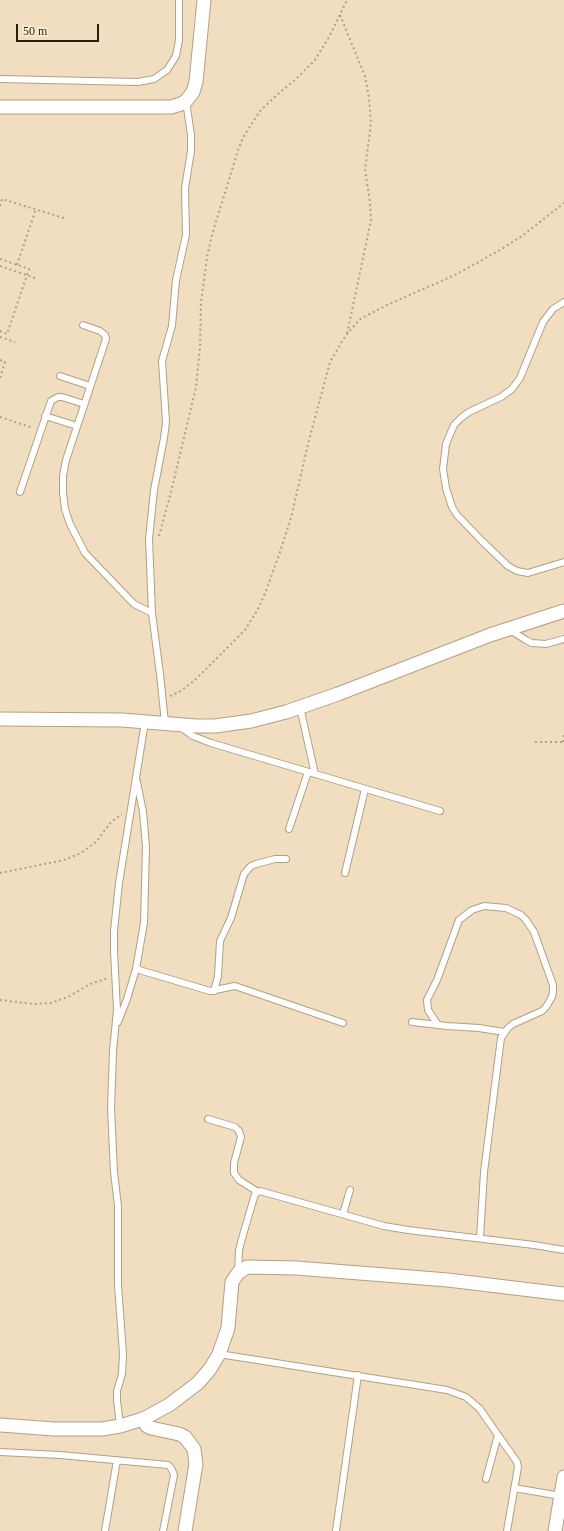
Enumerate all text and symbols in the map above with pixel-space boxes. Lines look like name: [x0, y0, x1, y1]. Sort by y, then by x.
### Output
scale bar: [18, 16, 101, 42]
text: 50 m: [23, 24, 47, 38]

